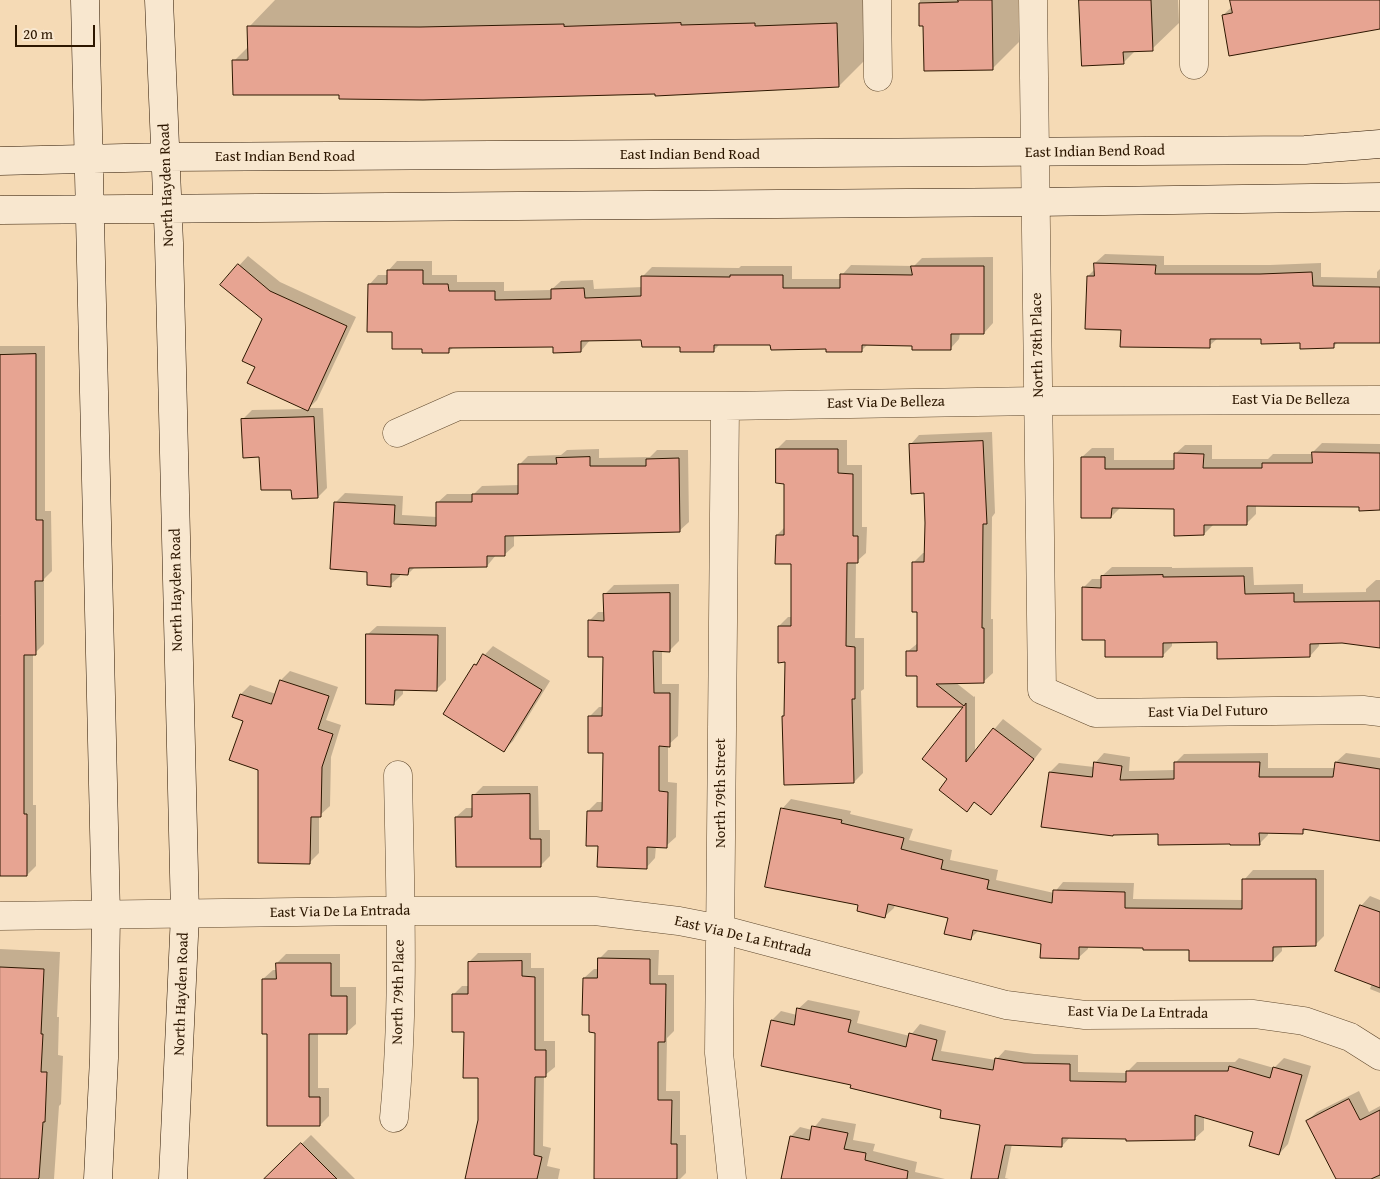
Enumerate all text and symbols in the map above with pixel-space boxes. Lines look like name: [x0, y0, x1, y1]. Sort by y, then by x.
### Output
scale bar: [18, 15, 98, 47]
text: 20 m: [23, 23, 53, 44]
street label: North Hayden Road: [156, 123, 178, 247]
street label: East Indian Bend Road: [1025, 142, 1165, 162]
street label: East Indian Bend Road: [620, 146, 760, 164]
street label: East Indian Bend Road: [215, 148, 355, 166]
street label: North 78th Place: [1028, 292, 1048, 398]
street label: East Via De Belleza: [1232, 391, 1350, 409]
street label: East Via De Belleza: [827, 393, 945, 413]
street label: North Hayden Road: [167, 528, 187, 652]
street label: East Via Del Futuro: [1148, 702, 1268, 722]
street label: North 79th Street: [712, 738, 730, 848]
street label: East Via De La Entrada: [270, 902, 410, 922]
street label: East Via De La Entrada: [673, 912, 813, 962]
street label: North Hayden Road: [171, 932, 193, 1056]
street label: North 79th Place: [389, 939, 409, 1045]
street label: East Via De La Entrada: [1068, 1003, 1208, 1023]

